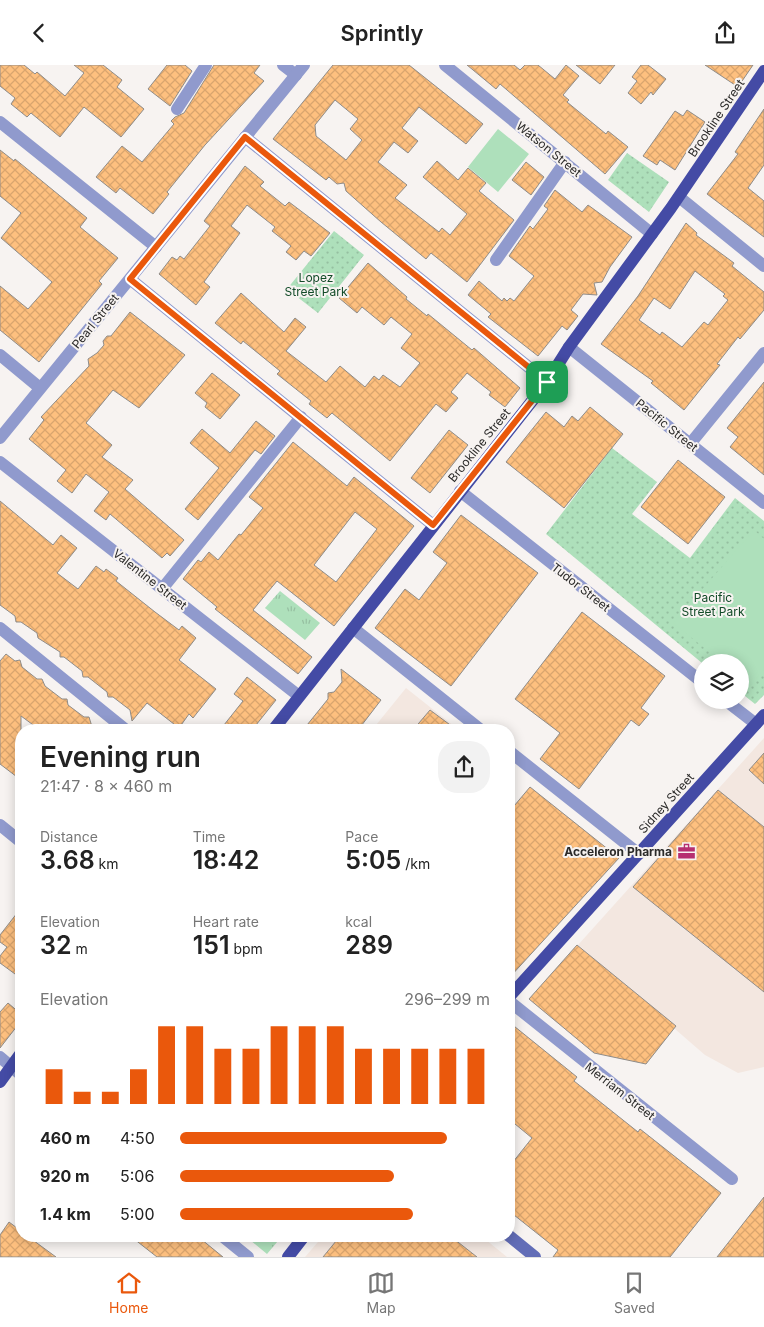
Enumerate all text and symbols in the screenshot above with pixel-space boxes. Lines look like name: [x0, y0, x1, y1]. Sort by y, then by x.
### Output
icon: back: [25, 19, 53, 47]
icon: share: [711, 19, 739, 47]
text: Sprintly: [341, 20, 423, 46]
street label: Brookline Street: [685, 76, 748, 160]
street label: Watson Street: [513, 118, 585, 180]
park label: Lopez Street Park: [285, 270, 348, 299]
street label: Pearl Street: [68, 290, 122, 351]
pin: [526, 361, 568, 403]
icon: arrive: [533, 368, 561, 396]
street label: Pacific Street: [633, 395, 701, 455]
street label: Brookline Street: [445, 405, 513, 485]
street label: Valentine Street: [110, 546, 190, 613]
street label: Tudor Street: [549, 559, 613, 615]
park label: Pacific Street Park: [682, 590, 745, 619]
map controls: [694, 654, 749, 709]
button: layers: [694, 654, 749, 709]
text: Evening run: [40, 740, 201, 774]
button: share: [438, 741, 490, 793]
street label: Sidney Street: [635, 770, 697, 836]
text: 21:47 · 8 × 460 m: [40, 776, 172, 796]
text: Distance: [40, 828, 98, 845]
text: Time: [193, 828, 226, 845]
text: Pace: [345, 828, 378, 845]
office icon: Acceleron Pharma: [676, 841, 696, 861]
place label: Acceleron Pharma: [564, 844, 672, 859]
text: 3.68: [40, 845, 95, 875]
text: 18:42: [193, 845, 259, 875]
text: 5:05: [345, 845, 401, 875]
text: km: [95, 855, 119, 872]
text: /km: [401, 855, 430, 872]
text: Elevation: [40, 913, 100, 930]
text: Heart rate: [193, 913, 259, 930]
text: kcal: [345, 913, 372, 930]
text: 32: [40, 930, 71, 960]
text: 151: [193, 930, 230, 960]
text: 289: [345, 930, 393, 960]
text: m: [71, 940, 88, 957]
text: bpm: [230, 940, 263, 957]
text: Elevation: [40, 989, 109, 1009]
text: 296–299 m: [404, 989, 490, 1009]
street label: Merriam Street: [582, 1059, 658, 1123]
text: 460 m: [40, 1128, 90, 1148]
text: 4:50: [120, 1128, 155, 1148]
text: 920 m: [40, 1166, 90, 1186]
text: 5:06: [120, 1166, 154, 1186]
text: 1.4 km: [40, 1204, 91, 1224]
text: 5:00: [120, 1204, 155, 1224]
tab: Home: [109, 1269, 148, 1316]
tab: Map: [367, 1269, 396, 1316]
tab: Saved: [614, 1269, 655, 1316]

